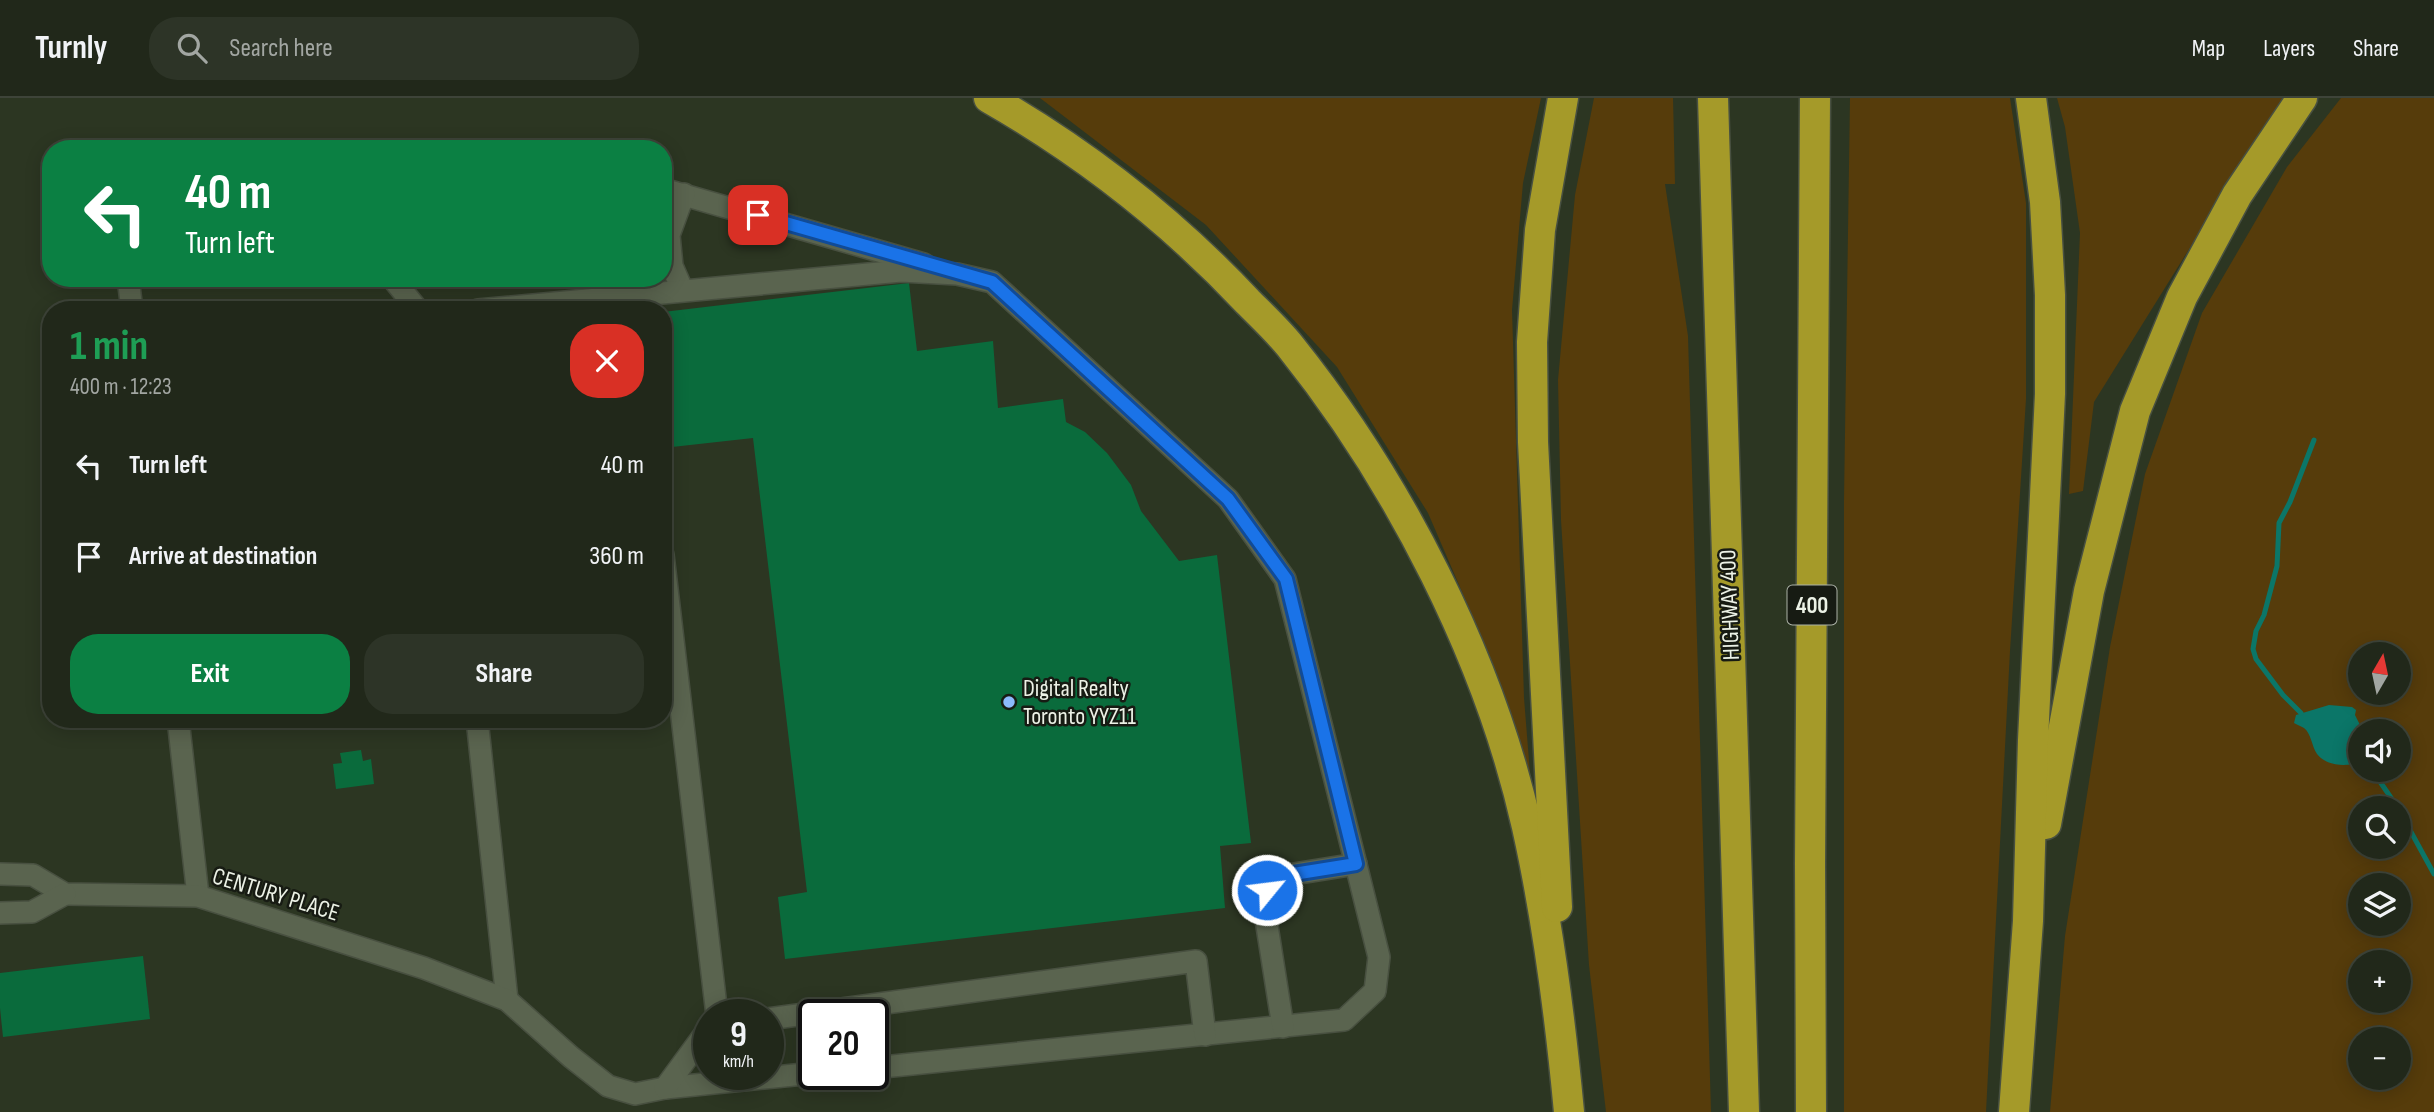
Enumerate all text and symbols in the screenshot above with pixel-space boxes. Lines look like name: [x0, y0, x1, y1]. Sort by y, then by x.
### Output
search box: [149, 17, 639, 80]
text: Turnly: [35, 28, 107, 68]
icon: search: [173, 29, 211, 67]
text: Search here: [229, 33, 333, 64]
text: Map: [2192, 34, 2225, 63]
text: Layers: [2263, 34, 2315, 63]
text: Share: [2353, 34, 2399, 63]
text: 40 m: [185, 164, 271, 223]
icon: left: [70, 168, 161, 259]
pin: [728, 185, 788, 245]
icon: arrive: [739, 196, 777, 234]
text: Turn left: [185, 224, 275, 263]
text: 1 min: [70, 321, 148, 372]
button: close: [570, 324, 644, 398]
text: 400 m · 12:23: [70, 373, 172, 401]
icon: left: [70, 447, 108, 485]
text: Turn left: [129, 450, 207, 481]
text: 40 m: [601, 450, 644, 481]
icon: arrive: [70, 538, 108, 576]
text: Arrive at destination: [129, 541, 317, 572]
text: 360 m: [589, 541, 644, 572]
street label: HIGHWAY 400: [1713, 549, 1746, 661]
road number: 400: [1787, 586, 1836, 624]
button: Exit: [70, 634, 350, 714]
button: Share: [364, 634, 644, 714]
north arrow: [2348, 642, 2412, 705]
map controls: [2348, 642, 2411, 1090]
place label: Digital Realty Toronto YYZ11: [1023, 674, 1136, 731]
marker: Digital Realty Toronto YYZ11: [1001, 694, 1017, 710]
button: sound: [2348, 719, 2411, 782]
button: search: [2348, 796, 2411, 859]
position arrow: [1230, 853, 1304, 927]
street label: CENTURY PLACE: [209, 861, 343, 927]
button: layers: [2348, 873, 2411, 936]
button: +: [2348, 950, 2411, 1013]
speed limit sign: 20: [798, 999, 889, 1090]
text: 9: [730, 1014, 747, 1057]
button: −: [2348, 1027, 2411, 1090]
text: km/h: [723, 1051, 754, 1072]

